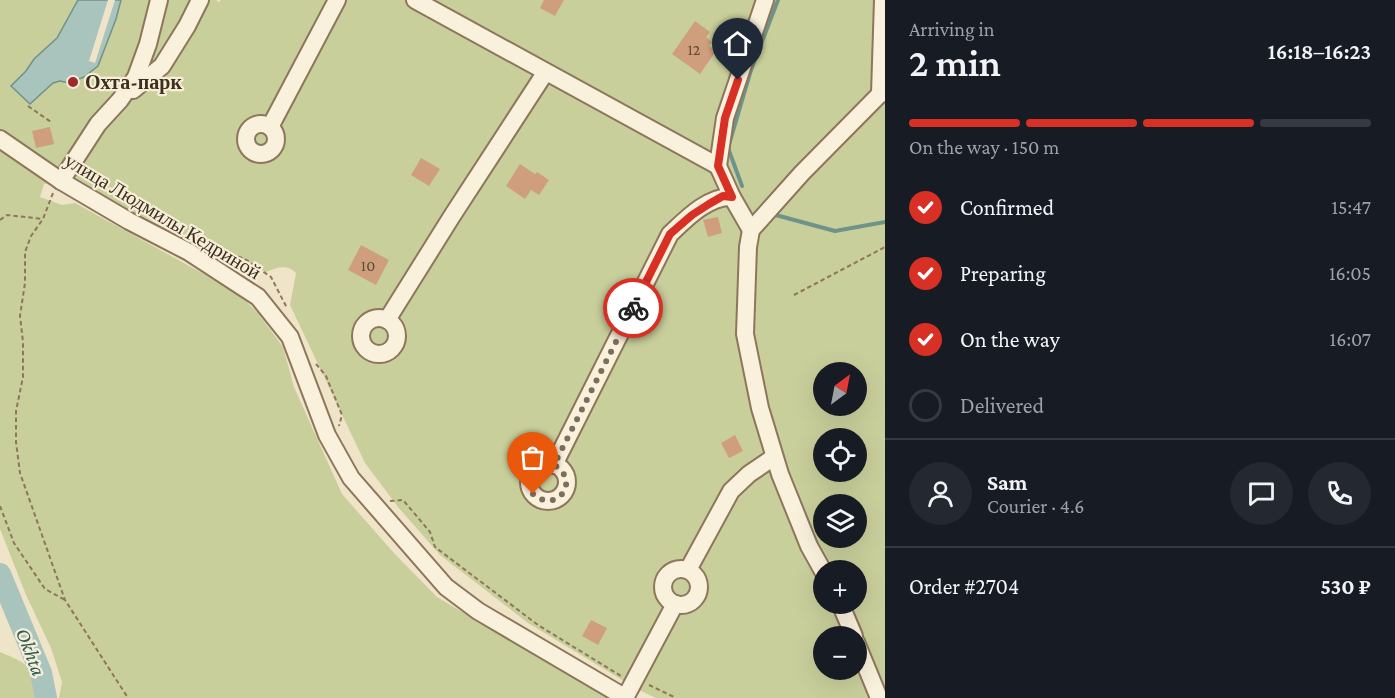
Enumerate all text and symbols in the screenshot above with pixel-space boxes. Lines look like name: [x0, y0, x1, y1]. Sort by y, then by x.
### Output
pin: [712, 18, 763, 80]
text: Arriving in: [909, 18, 994, 40]
icon: home: [721, 27, 754, 60]
text: 16:18–16:23: [1268, 39, 1371, 64]
house number: 12: [688, 41, 701, 58]
text: 2 min: [909, 41, 1001, 84]
place label: Охта-парк: [85, 71, 182, 94]
marker: Охта-парк: [66, 75, 80, 89]
text: On the way · 150 m: [909, 136, 1059, 158]
street label: улица Людмилы Кедриной: [60, 149, 265, 284]
icon: check: [909, 191, 942, 224]
text: Confirmed: [960, 195, 1054, 220]
text: 15:47: [1331, 196, 1371, 218]
house number: 10: [361, 257, 375, 274]
icon: check: [909, 257, 942, 290]
text: Preparing: [960, 261, 1046, 286]
text: 16:05: [1329, 262, 1371, 284]
courier: [603, 278, 663, 338]
icon: bike: [617, 292, 650, 325]
icon: check: [909, 323, 942, 356]
text: On the way: [960, 327, 1060, 352]
text: 16:07: [1330, 328, 1371, 350]
north arrow: [813, 362, 867, 416]
map controls: [813, 362, 867, 680]
text: Delivered: [960, 393, 1044, 418]
button: locate: [813, 428, 867, 482]
pin: [507, 432, 558, 494]
icon: bag: [516, 441, 549, 474]
button: person: [909, 462, 972, 525]
button: chat: [1230, 462, 1293, 525]
button: phone: [1308, 462, 1371, 525]
text: Sam: [987, 470, 1027, 495]
button: layers: [813, 494, 867, 548]
text: Courier · 4.6: [987, 495, 1085, 517]
button: +: [813, 560, 867, 614]
text: Order #2704: [909, 574, 1019, 599]
text: 530 ₽: [1320, 574, 1371, 599]
water label: Okhta: [11, 625, 51, 679]
button: −: [813, 626, 867, 680]

